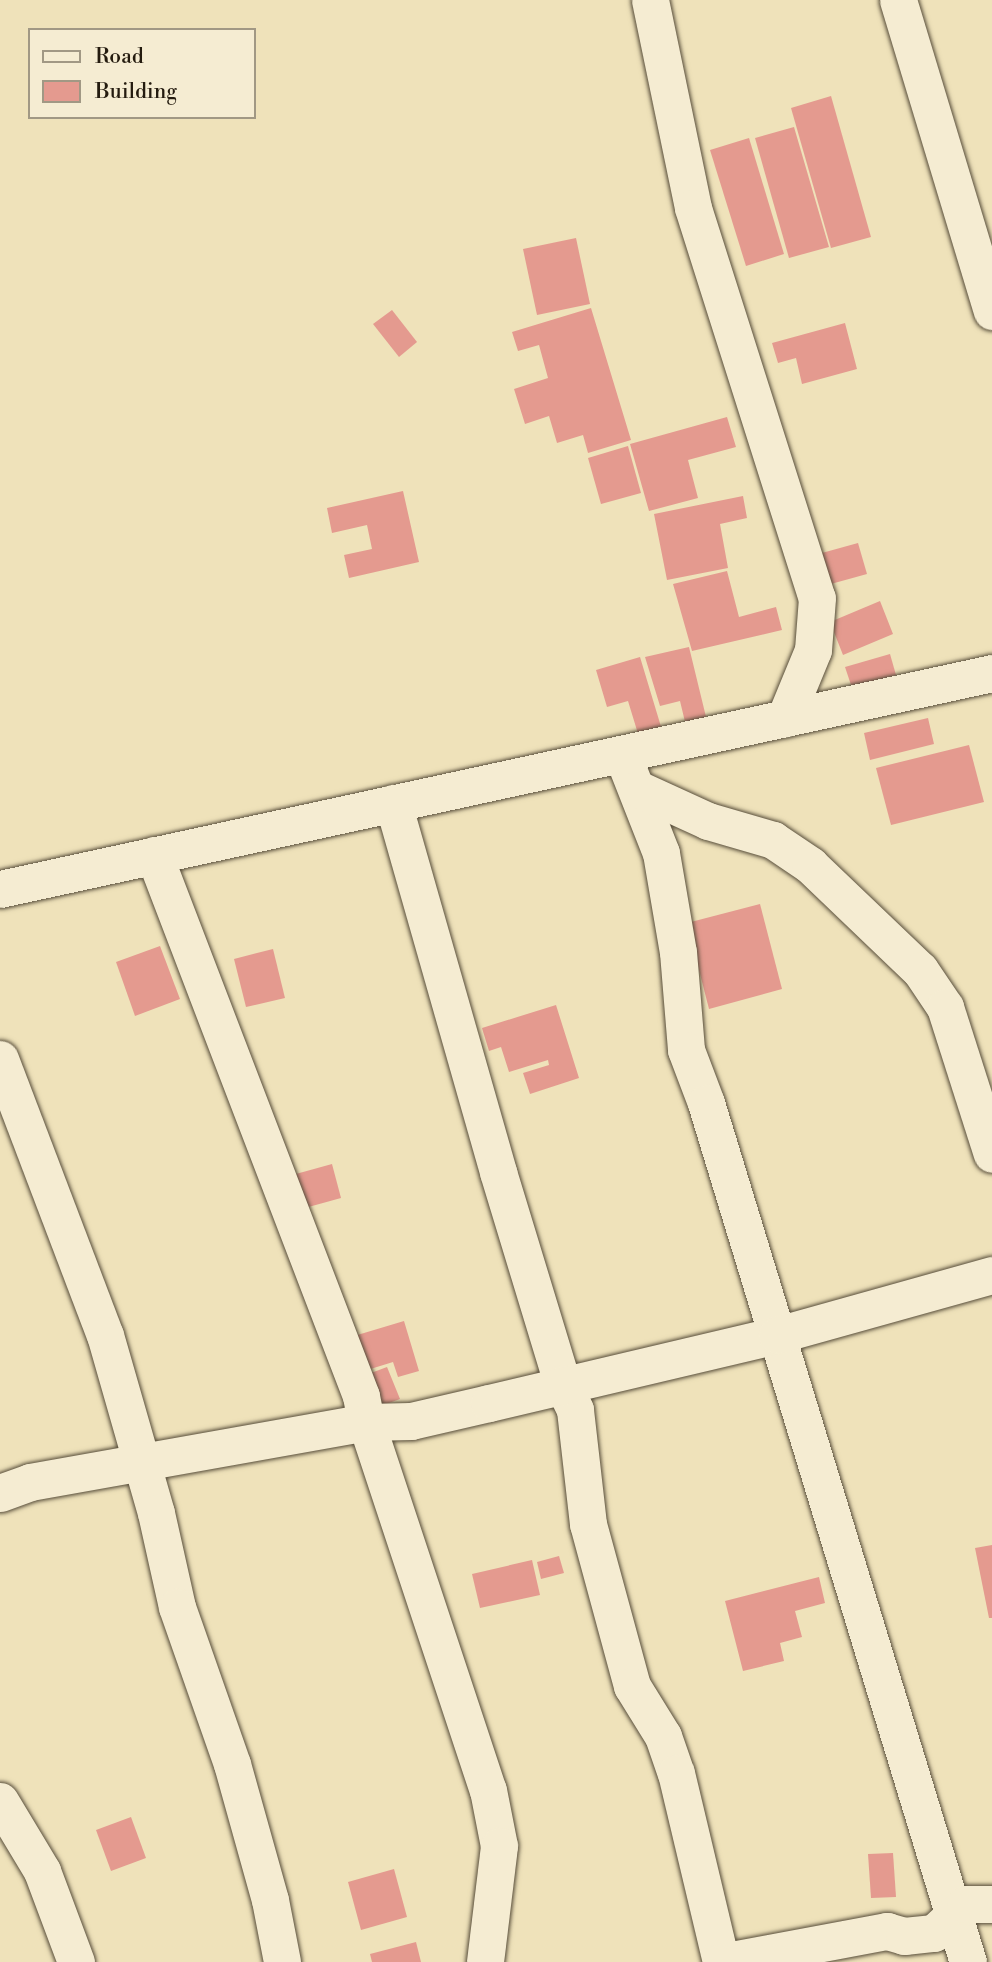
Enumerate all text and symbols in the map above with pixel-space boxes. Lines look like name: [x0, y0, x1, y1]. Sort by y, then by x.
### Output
legend: [28, 28, 256, 119]
text: Road: [95, 44, 144, 70]
text: Building: [95, 79, 177, 105]

